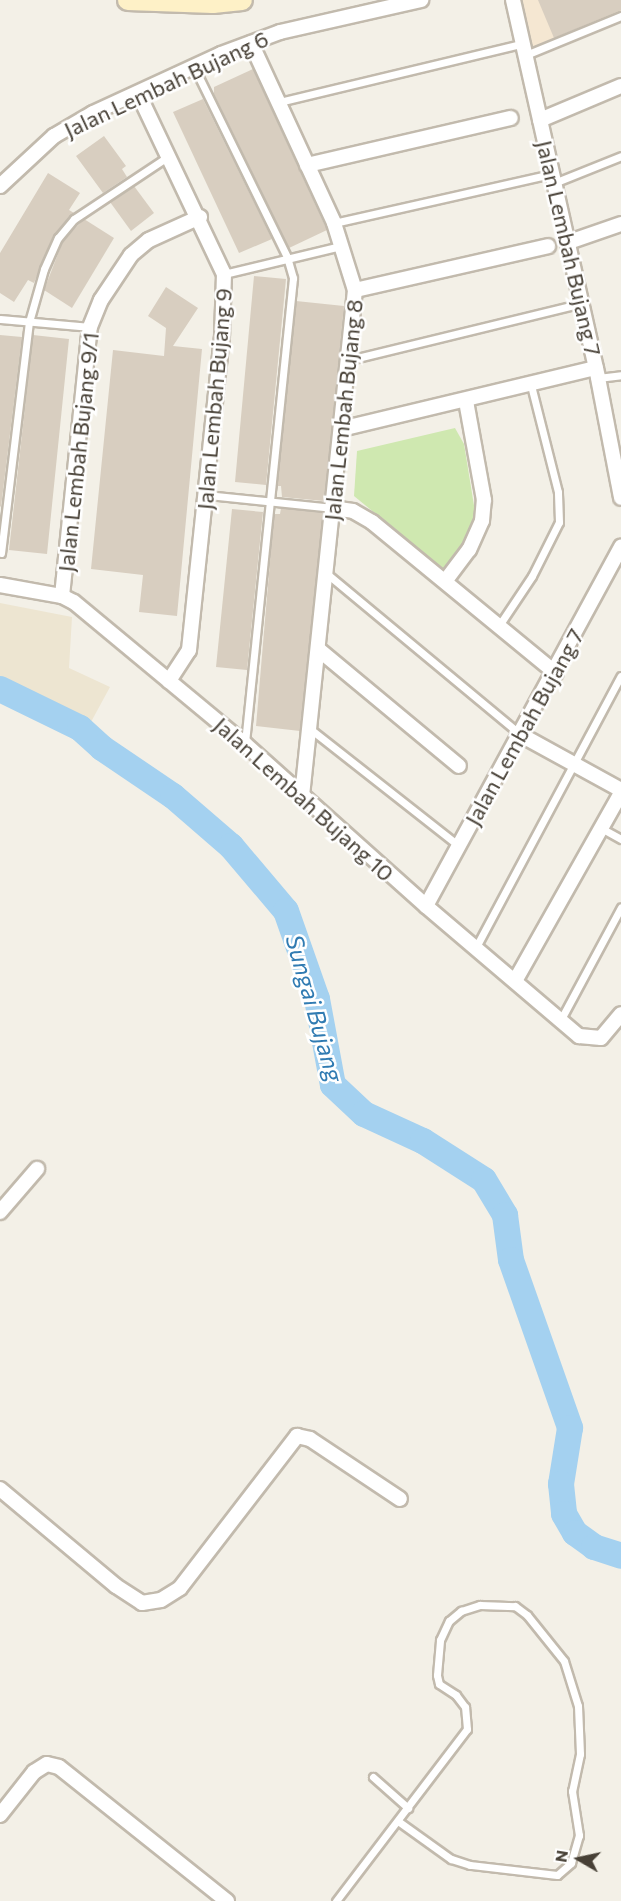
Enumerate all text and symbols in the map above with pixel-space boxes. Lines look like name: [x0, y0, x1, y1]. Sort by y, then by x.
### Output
street label: Jalan Lembah Bujang 6: [60, 25, 272, 143]
street label: Jalan Lembah Bujang 7: [531, 138, 607, 358]
street label: Jalan Lembah Bujang 9: [191, 287, 237, 511]
street label: Jalan Lembah Bujang 8: [318, 298, 368, 522]
street label: Jalan Lembah Bujang 9/1: [52, 331, 104, 573]
street label: Jalan Lembah Bujang 7: [459, 624, 589, 830]
street label: Jalan Lembah Bujang 10: [209, 711, 399, 887]
water label: Sungai Bujang: [280, 931, 350, 1085]
north arrow: [549, 1829, 609, 1889]
text: N: [550, 1849, 571, 1864]

